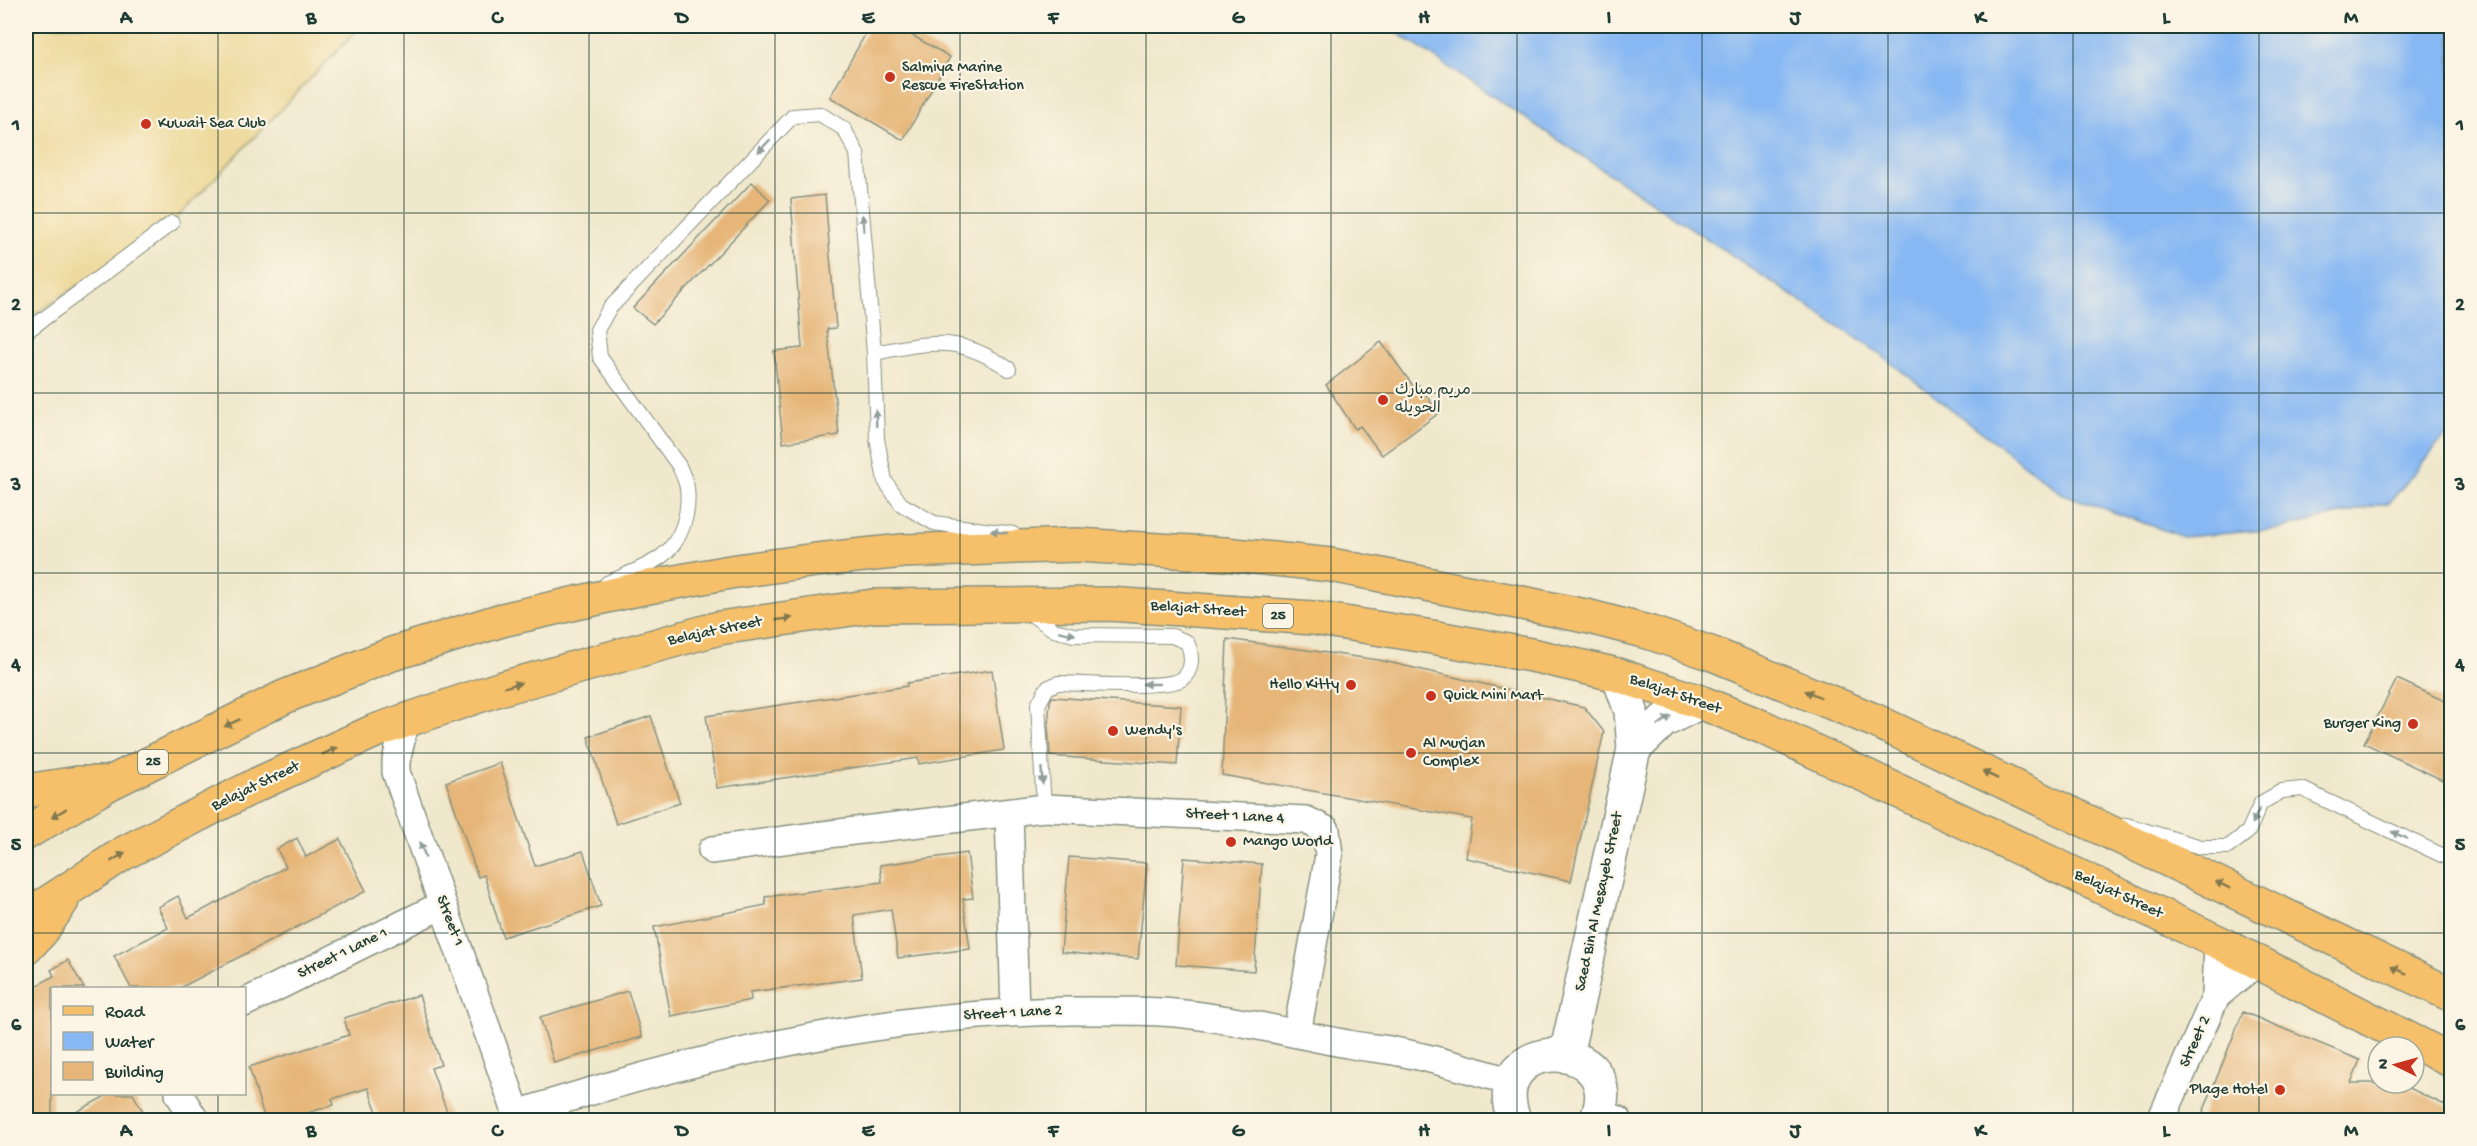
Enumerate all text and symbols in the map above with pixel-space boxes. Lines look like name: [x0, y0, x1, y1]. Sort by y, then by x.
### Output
text: A: [119, 8, 134, 31]
text: B: [305, 8, 317, 31]
text: C: [491, 8, 505, 31]
text: D: [673, 8, 689, 31]
text: E: [862, 8, 876, 31]
text: F: [1047, 8, 1060, 31]
text: G: [1232, 8, 1246, 31]
text: H: [1418, 8, 1430, 31]
text: I: [1607, 8, 1612, 31]
text: J: [1789, 8, 1802, 31]
text: K: [1973, 8, 1988, 31]
text: L: [2162, 8, 2171, 31]
text: M: [2344, 8, 2359, 31]
place label: Salmiya Marine Rescue FireStation: [902, 59, 1024, 96]
marker: Salmiya Marine Rescue FireStation: [883, 70, 897, 84]
text: 1: [11, 115, 20, 138]
place label: Kuwait Sea Club: [158, 115, 266, 134]
text: 1: [2455, 115, 2464, 138]
marker: Kuwait Sea Club: [139, 117, 153, 131]
one-way arrow: [758, 138, 772, 152]
one-way arrow: [858, 214, 868, 233]
text: 2: [11, 295, 21, 318]
text: 2: [2455, 295, 2465, 318]
place label: مريم مبارك الحويله: [1395, 382, 1471, 419]
marker: مريم مبارك الحويله: [1376, 393, 1390, 407]
one-way arrow: [872, 408, 881, 427]
text: 3: [10, 475, 21, 498]
text: 3: [2454, 475, 2465, 498]
one-way arrow: [989, 527, 1008, 536]
street label: Belajat Street: [1149, 597, 1248, 623]
road number: 25: [1263, 604, 1293, 628]
street label: Belajat Street: [665, 612, 765, 651]
one-way arrow: [774, 614, 793, 623]
one-way arrow: [1058, 629, 1077, 638]
text: 4: [10, 655, 21, 678]
text: 4: [2454, 655, 2465, 678]
street label: Belajat Street: [1626, 670, 1725, 720]
place label: Hello Kitty: [1269, 676, 1339, 695]
marker: Hello Kitty: [1344, 678, 1358, 692]
one-way arrow: [1141, 679, 1160, 689]
one-way arrow: [504, 680, 522, 689]
place label: Quick Mini Mart: [1443, 687, 1544, 706]
marker: Quick Mini Mart: [1424, 689, 1438, 703]
one-way arrow: [1803, 689, 1821, 699]
one-way arrow: [1655, 715, 1671, 727]
place label: Burger King: [2323, 715, 2401, 734]
one-way arrow: [223, 717, 241, 727]
marker: Burger King: [2406, 717, 2420, 731]
place label: Wendy's: [1125, 722, 1183, 741]
marker: Wendy's: [1106, 724, 1120, 738]
place label: Al Murjan Complex: [1423, 735, 1486, 772]
marker: Al Murjan Complex: [1404, 746, 1418, 760]
one-way arrow: [321, 747, 338, 756]
road number: 25: [138, 750, 168, 774]
street label: Belajat Street: [208, 757, 304, 817]
one-way arrow: [1038, 766, 1047, 785]
one-way arrow: [1981, 770, 1998, 780]
street label: Street 1 Lane 4: [1185, 805, 1285, 829]
one-way arrow: [2251, 807, 2260, 824]
one-way arrow: [50, 808, 67, 818]
street label: Saed Bin Al Mesayeb Street: [1572, 809, 1629, 993]
one-way arrow: [2390, 830, 2407, 839]
place label: Mango World: [1243, 833, 1334, 852]
text: 5: [11, 835, 22, 858]
marker: Mango World: [1224, 835, 1238, 849]
text: 5: [2455, 835, 2466, 858]
one-way arrow: [417, 841, 427, 859]
one-way arrow: [110, 852, 126, 863]
street label: Belajat Street: [2070, 866, 2167, 924]
one-way arrow: [2215, 881, 2232, 890]
street label: Street 1: [431, 893, 467, 949]
street label: Street 1 Lane 1: [295, 924, 391, 984]
one-way arrow: [2390, 966, 2407, 975]
legend: [51, 987, 246, 1095]
street label: Street 1 Lane 2: [963, 1002, 1063, 1026]
text: Road: [105, 1003, 146, 1024]
street label: Street 2: [2176, 1013, 2216, 1071]
text: 6: [11, 1015, 22, 1038]
text: 6: [2455, 1015, 2466, 1038]
text: Water: [105, 1033, 155, 1054]
north arrow: [2366, 1035, 2426, 1095]
text: N: [2375, 1057, 2395, 1070]
text: Building: [104, 1063, 164, 1084]
place label: Plage Hotel: [2189, 1081, 2268, 1100]
marker: Plage Hotel: [2273, 1083, 2287, 1097]
text: A: [119, 1121, 134, 1144]
text: B: [305, 1121, 317, 1144]
text: C: [491, 1121, 505, 1144]
text: D: [673, 1121, 689, 1144]
text: E: [862, 1121, 876, 1144]
text: F: [1047, 1121, 1060, 1144]
text: G: [1232, 1121, 1246, 1144]
text: H: [1418, 1121, 1430, 1144]
text: I: [1607, 1121, 1612, 1144]
text: J: [1789, 1121, 1802, 1144]
text: K: [1973, 1121, 1988, 1144]
text: L: [2162, 1121, 2171, 1144]
text: M: [2344, 1121, 2359, 1144]

